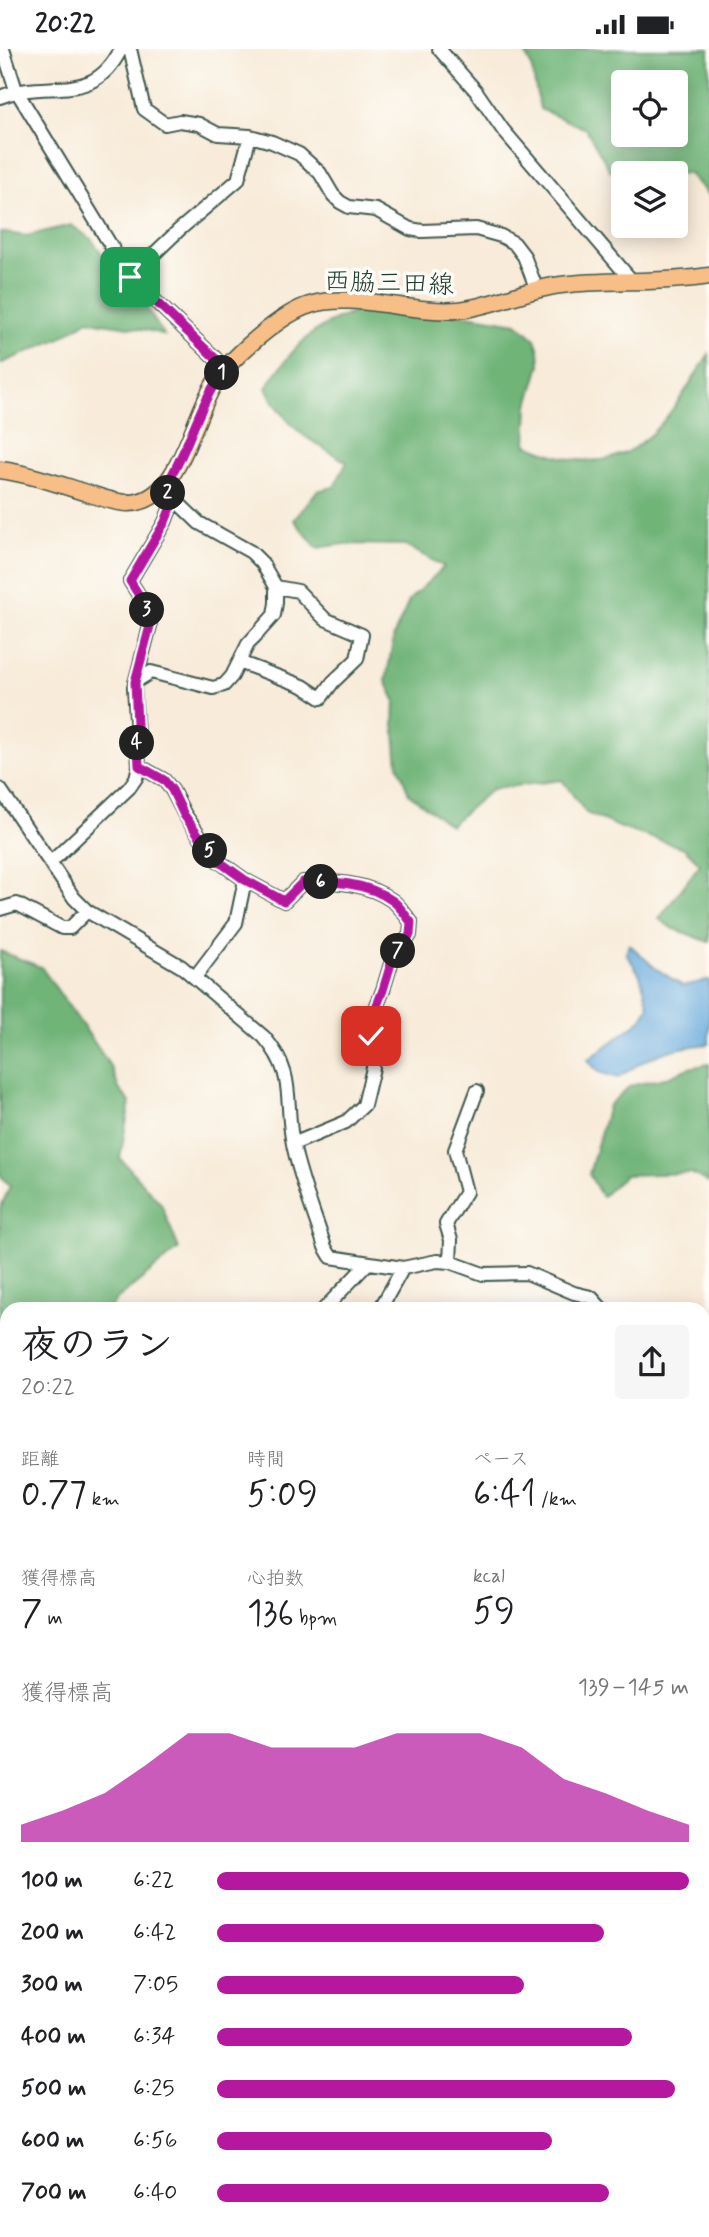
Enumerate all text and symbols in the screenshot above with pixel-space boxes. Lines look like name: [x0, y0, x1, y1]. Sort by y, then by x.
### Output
text: 20:22: [35, 8, 96, 42]
map controls: [611, 70, 688, 238]
button: locate: [611, 70, 688, 147]
button: layers: [611, 161, 688, 238]
pin: [100, 247, 160, 307]
icon: arrive: [111, 258, 149, 296]
street label: 西脇三田線: [323, 265, 454, 303]
pin: 1: [204, 355, 240, 391]
text: 1: [217, 360, 226, 385]
pin: 2: [150, 475, 186, 511]
text: 2: [163, 480, 172, 505]
pin: 3: [130, 593, 164, 627]
text: 3: [142, 597, 151, 622]
pin: 4: [120, 725, 154, 761]
text: 4: [131, 730, 142, 755]
pin: 5: [192, 833, 228, 869]
text: 5: [204, 838, 215, 863]
pin: 6: [304, 865, 338, 899]
text: 6: [316, 869, 325, 894]
pin: 7: [380, 933, 416, 969]
text: 7: [392, 938, 403, 963]
pin: [341, 1006, 401, 1066]
icon: check: [352, 1017, 390, 1055]
text: 夜のラン: [21, 1322, 173, 1371]
button: share: [615, 1325, 689, 1399]
text: 20:22: [21, 1373, 75, 1403]
text: 距離: [21, 1447, 59, 1472]
text: 時間: [247, 1447, 285, 1472]
text: ペース: [473, 1447, 529, 1472]
text: 0.77: [21, 1472, 87, 1518]
text: 5:09: [247, 1472, 318, 1518]
text: 6:41: [473, 1472, 536, 1518]
text: km: [87, 1487, 120, 1512]
text: /km: [536, 1487, 577, 1512]
text: kcal: [473, 1564, 505, 1589]
text: 獲得標高: [21, 1566, 97, 1591]
text: 心拍数: [247, 1566, 304, 1591]
text: 59: [473, 1589, 515, 1635]
text: 7: [21, 1591, 42, 1637]
text: 136: [247, 1591, 294, 1637]
text: m: [42, 1606, 63, 1631]
text: bpm: [294, 1606, 337, 1631]
text: 139–145 m: [578, 1673, 689, 1703]
text: 獲得標高: [21, 1679, 113, 1709]
text: 100 m: [21, 1866, 83, 1896]
text: 6:22: [133, 1866, 174, 1896]
text: 200 m: [21, 1918, 84, 1948]
text: 6:42: [133, 1918, 176, 1948]
text: 300 m: [21, 1970, 83, 2000]
text: 7:05: [133, 1970, 178, 2000]
text: 400 m: [21, 2022, 86, 2052]
text: 6:34: [133, 2022, 175, 2052]
text: 500 m: [21, 2074, 86, 2104]
text: 6:25: [133, 2074, 174, 2104]
text: 600 m: [21, 2126, 84, 2156]
text: 6:56: [133, 2126, 177, 2156]
text: 700 m: [21, 2178, 86, 2208]
text: 6:40: [133, 2178, 177, 2208]

